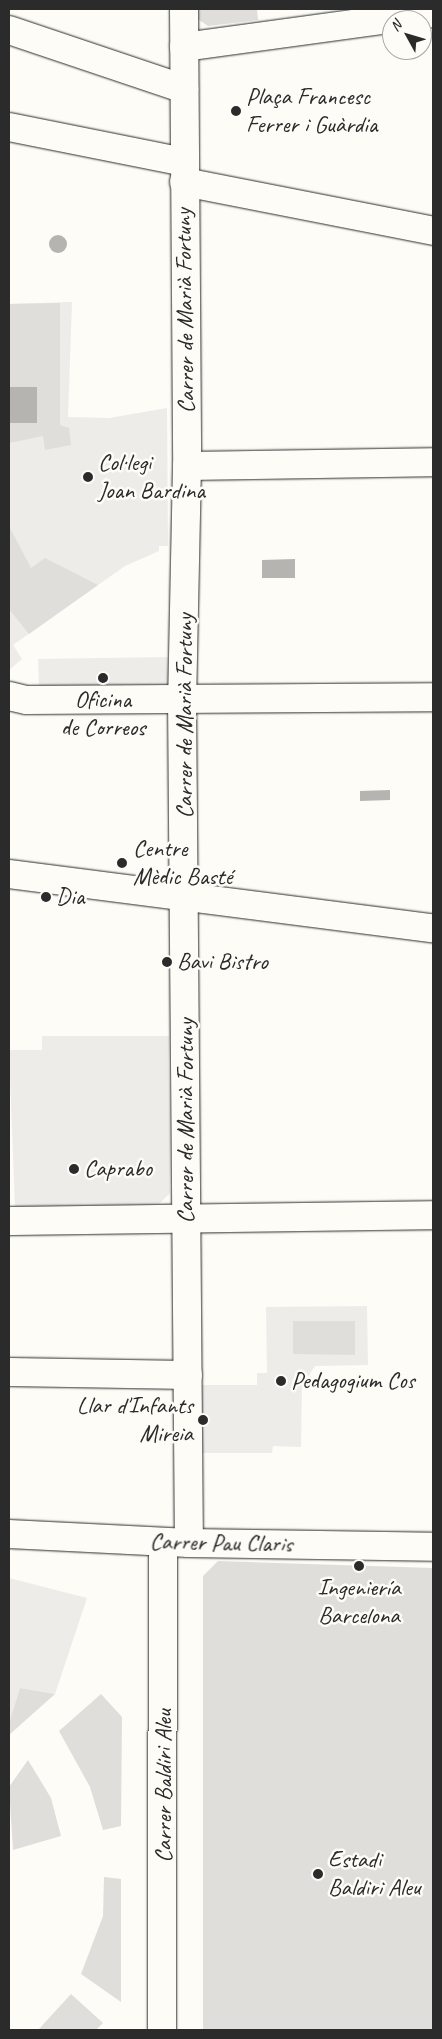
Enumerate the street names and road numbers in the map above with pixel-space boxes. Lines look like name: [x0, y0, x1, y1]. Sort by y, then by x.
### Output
street label: Carrer de Marià Fortuny: [169, 208, 201, 414]
street label: Carrer de Marià Fortuny: [171, 614, 199, 818]
street label: Carrer de Marià Fortuny: [172, 1019, 200, 1223]
street label: Carrer Pau Claris: [149, 1527, 293, 1559]
street label: Carrer Baldiri Aleu: [150, 1709, 178, 1863]

